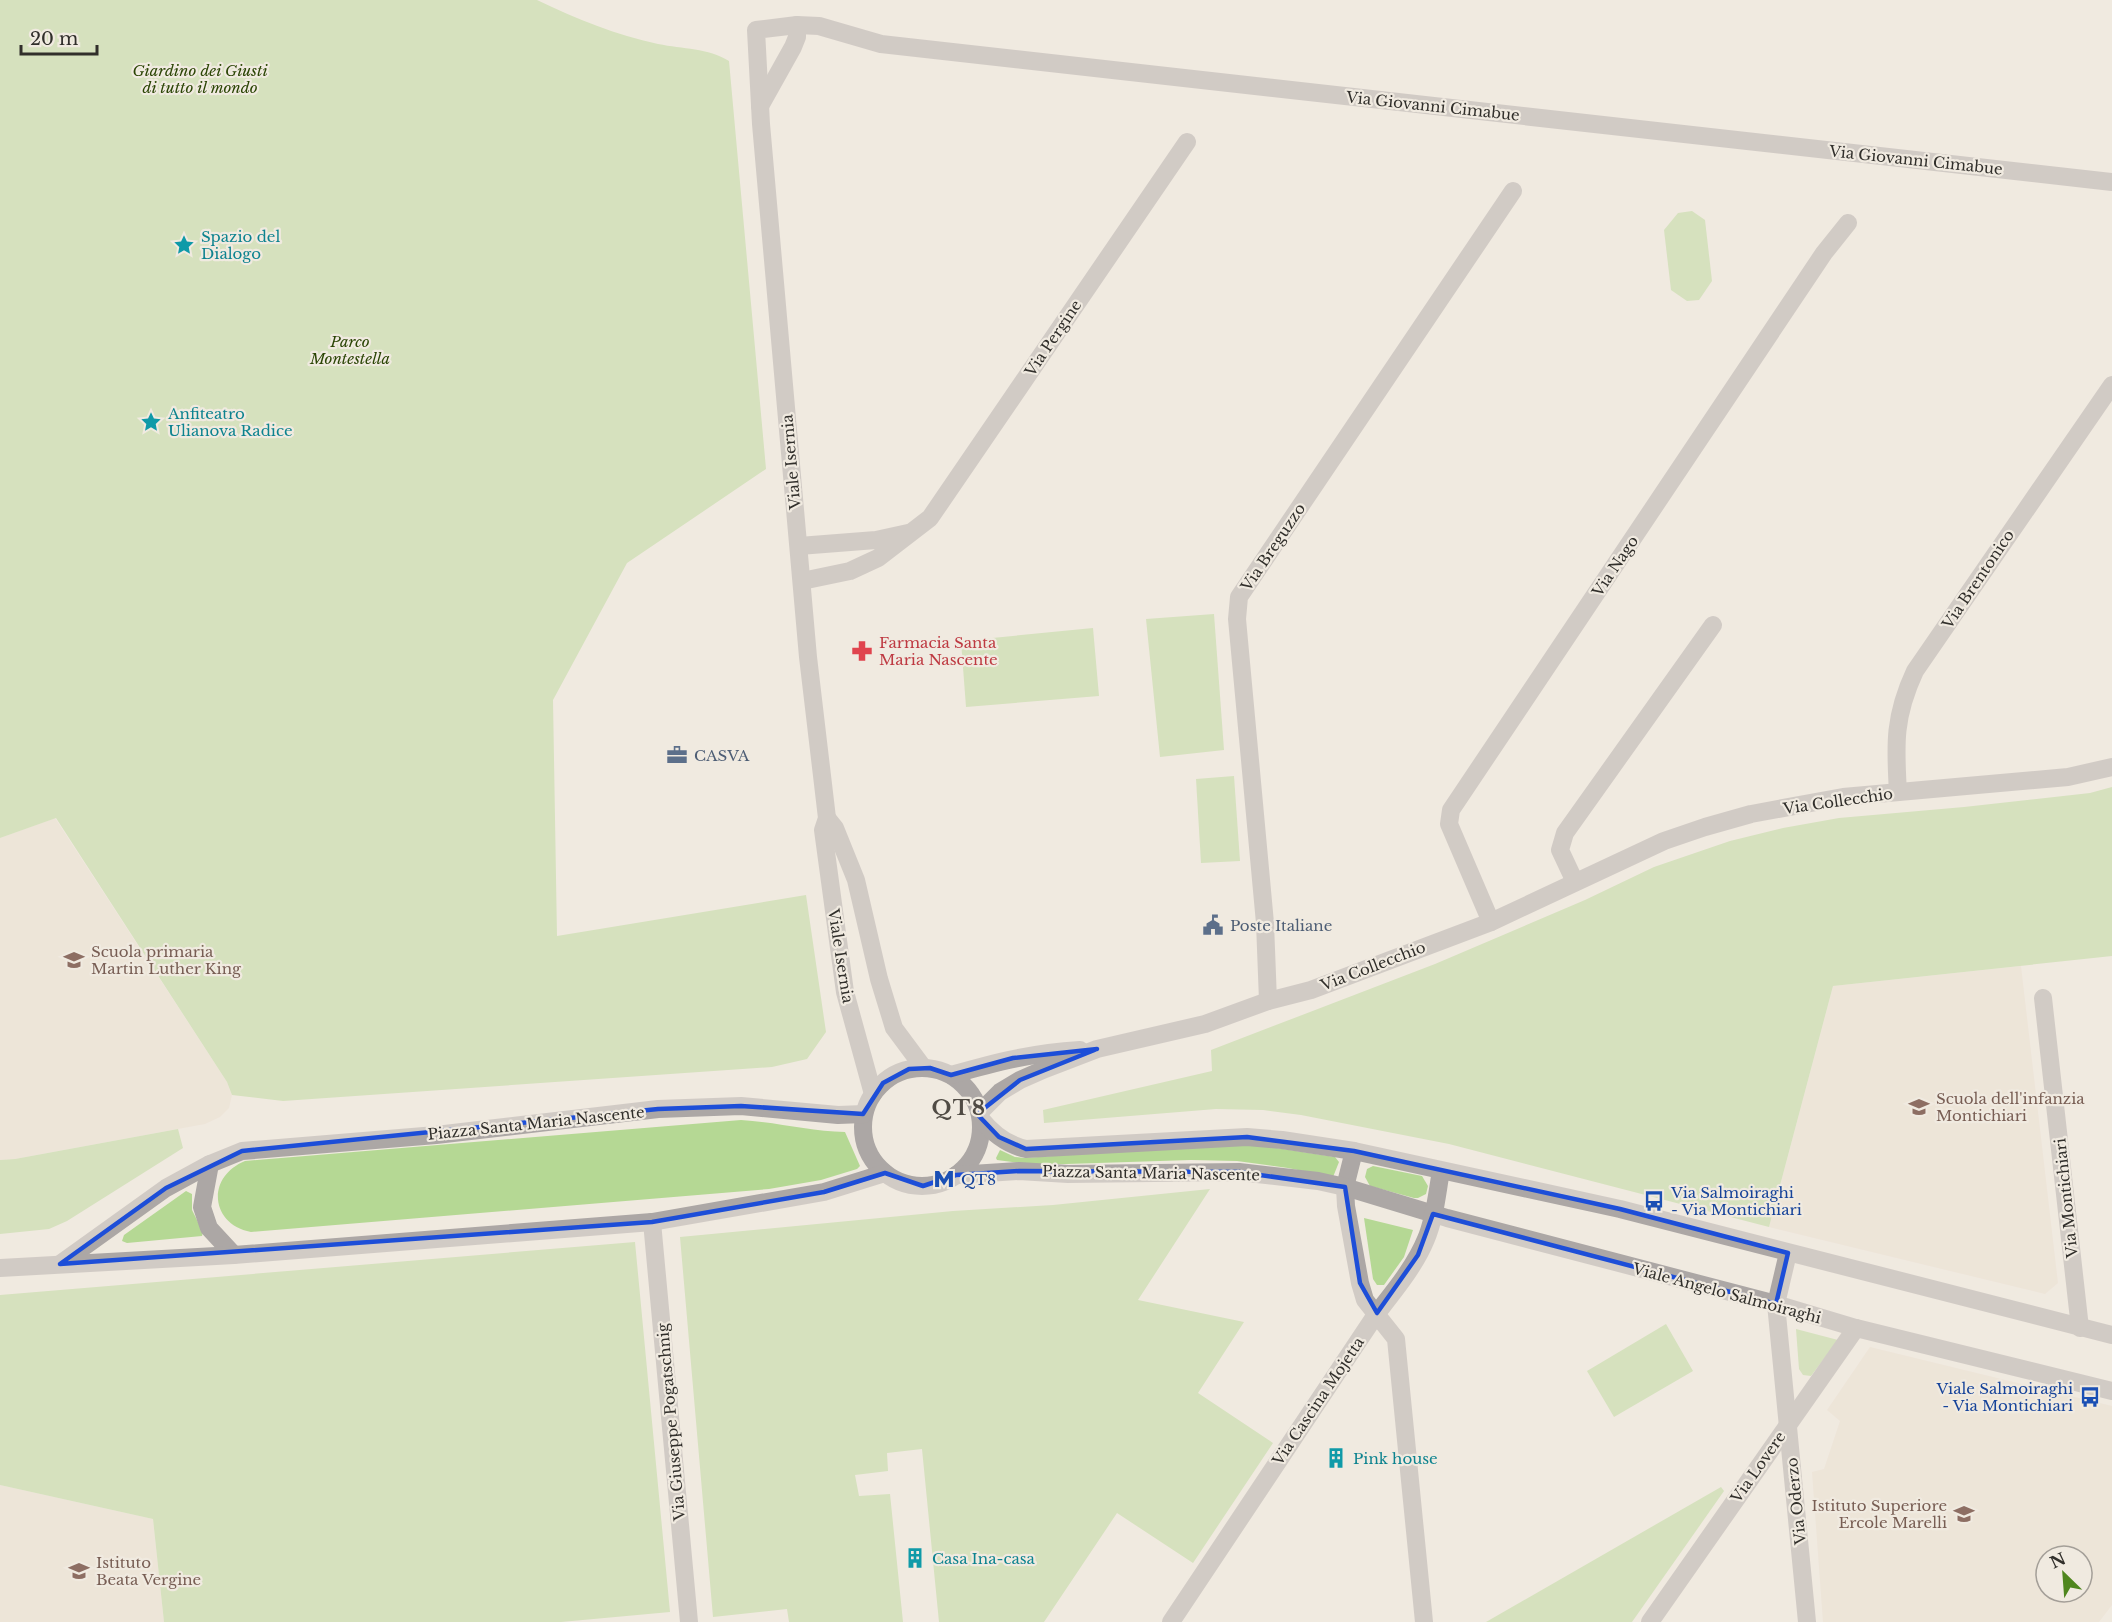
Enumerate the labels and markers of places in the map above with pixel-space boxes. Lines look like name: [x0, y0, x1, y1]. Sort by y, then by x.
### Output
place label: Spazio del Dialogo: [201, 227, 280, 263]
place icon: Spazio del Dialogo: [172, 233, 196, 257]
place label: Anfiteatro Ulianova Radice: [167, 404, 293, 440]
place icon: Anfiteatro Ulianova Radice: [139, 410, 163, 434]
place label: Farmacia Santa Maria Nascente: [879, 633, 998, 669]
pharmacy icon: Farmacia Santa Maria Nascente: [850, 639, 874, 663]
office icon: CASVA: [665, 743, 689, 767]
place label: CASVA: [694, 746, 750, 765]
public building icon: Poste Italiane: [1201, 913, 1225, 937]
place label: Poste Italiane: [1230, 916, 1332, 935]
place label: Scuola primaria Martin Luther King: [91, 942, 242, 978]
school or university icon: Scuola primaria Martin Luther King: [62, 948, 86, 972]
place label: Scuola dell'infanzia Montichiari: [1936, 1089, 2085, 1125]
school or university icon: Scuola dell'infanzia Montichiari: [1907, 1095, 1931, 1119]
metro station icon: QT8: [932, 1167, 956, 1191]
place label: QT8: [961, 1170, 996, 1189]
place label: Via Salmoiraghi - Via Montichiari: [1670, 1183, 1802, 1219]
bus stop icon: Via Salmoiraghi - Via Montichiari: [1642, 1189, 1666, 1213]
place label: Viale Salmoiraghi - Via Montichiari: [1935, 1379, 2073, 1415]
bus stop icon: Viale Salmoiraghi - Via Montichiari: [2078, 1385, 2102, 1409]
building icon: Pink house: [1324, 1446, 1348, 1470]
place label: Pink house: [1353, 1449, 1438, 1468]
place label: Istituto Superiore Ercole Marelli: [1812, 1496, 1947, 1532]
school or university icon: Istituto Superiore Ercole Marelli: [1952, 1502, 1976, 1526]
building icon: Casa Ina-casa: [903, 1546, 927, 1570]
place label: Casa Ina-casa: [932, 1549, 1036, 1568]
place label: Istituto Beata Vergine: [96, 1553, 201, 1589]
school or university icon: Istituto Beata Vergine: [67, 1559, 91, 1583]

